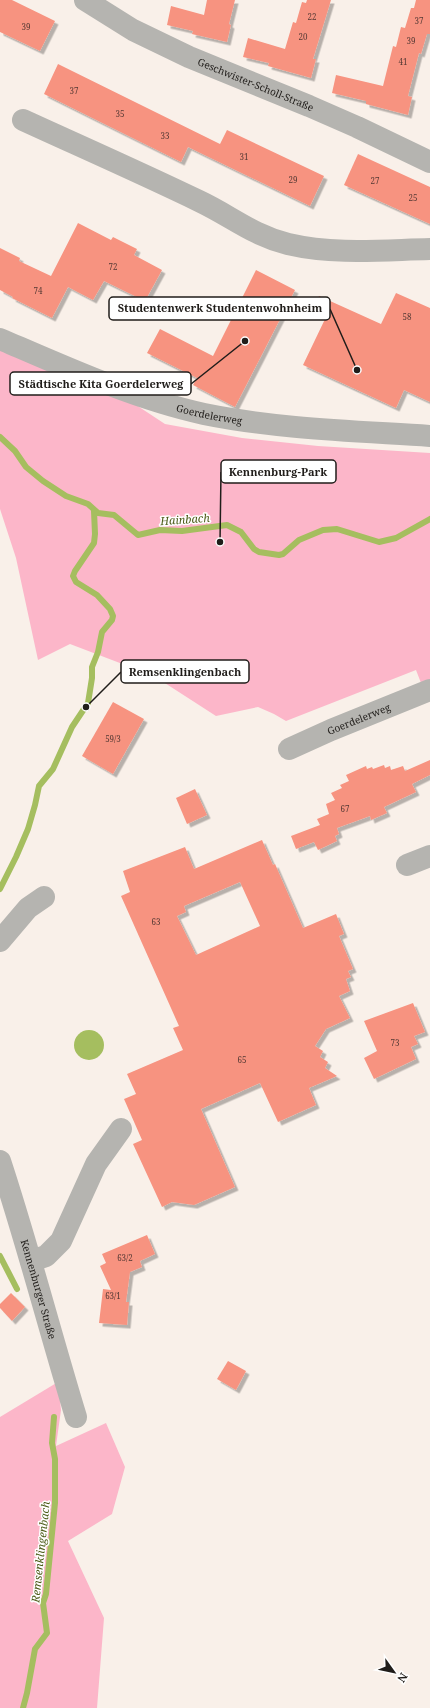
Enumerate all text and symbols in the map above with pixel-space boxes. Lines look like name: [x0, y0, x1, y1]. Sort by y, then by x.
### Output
house number: 22: [308, 11, 316, 22]
house number: 37: [415, 15, 424, 26]
house number: 39: [22, 21, 30, 32]
house number: 20: [299, 31, 308, 42]
house number: 39: [407, 35, 415, 46]
street label: Geschwister-Scholl-Straße: [196, 54, 316, 114]
house number: 41: [399, 56, 407, 67]
house number: 37: [70, 85, 79, 96]
house number: 35: [116, 108, 124, 119]
house number: 33: [161, 130, 170, 141]
house number: 31: [240, 151, 248, 162]
house number: 29: [289, 174, 297, 185]
house number: 27: [371, 175, 380, 186]
house number: 25: [409, 192, 417, 203]
house number: 72: [109, 261, 117, 272]
house number: 74: [34, 285, 43, 296]
callout: Studentenwerk Studentenwohnheim: [109, 297, 330, 320]
text: Studentenwerk Studentenwohnheim: [118, 300, 322, 315]
house number: 58: [403, 311, 412, 322]
callout: Städtische Kita Goerdelerweg: [10, 372, 191, 395]
text: Städtische Kita Goerdelerweg: [19, 376, 184, 391]
street label: Goerdelerweg: [175, 400, 244, 428]
callout: Kennenburg-Park: [221, 460, 336, 483]
text: Kennenburg-Park: [229, 464, 327, 479]
water label: Hainbach: [159, 510, 211, 528]
callout: Remsenklingenbach: [121, 660, 249, 683]
text: Remsenklingenbach: [129, 664, 242, 679]
street label: Goerdelerweg: [325, 700, 393, 738]
house number: 59/3: [105, 733, 121, 744]
house number: 67: [341, 803, 350, 814]
house number: 63: [152, 916, 161, 927]
house number: 73: [391, 1037, 400, 1048]
house number: 65: [238, 1054, 246, 1065]
street label: Kennenburger Straße: [18, 1238, 60, 1341]
house number: 63/2: [117, 1252, 133, 1263]
house number: 63/1: [105, 1290, 121, 1301]
water label: Remsenklingenbach: [27, 1500, 53, 1604]
north arrow: [374, 1652, 414, 1692]
text: N: [394, 1670, 411, 1686]

